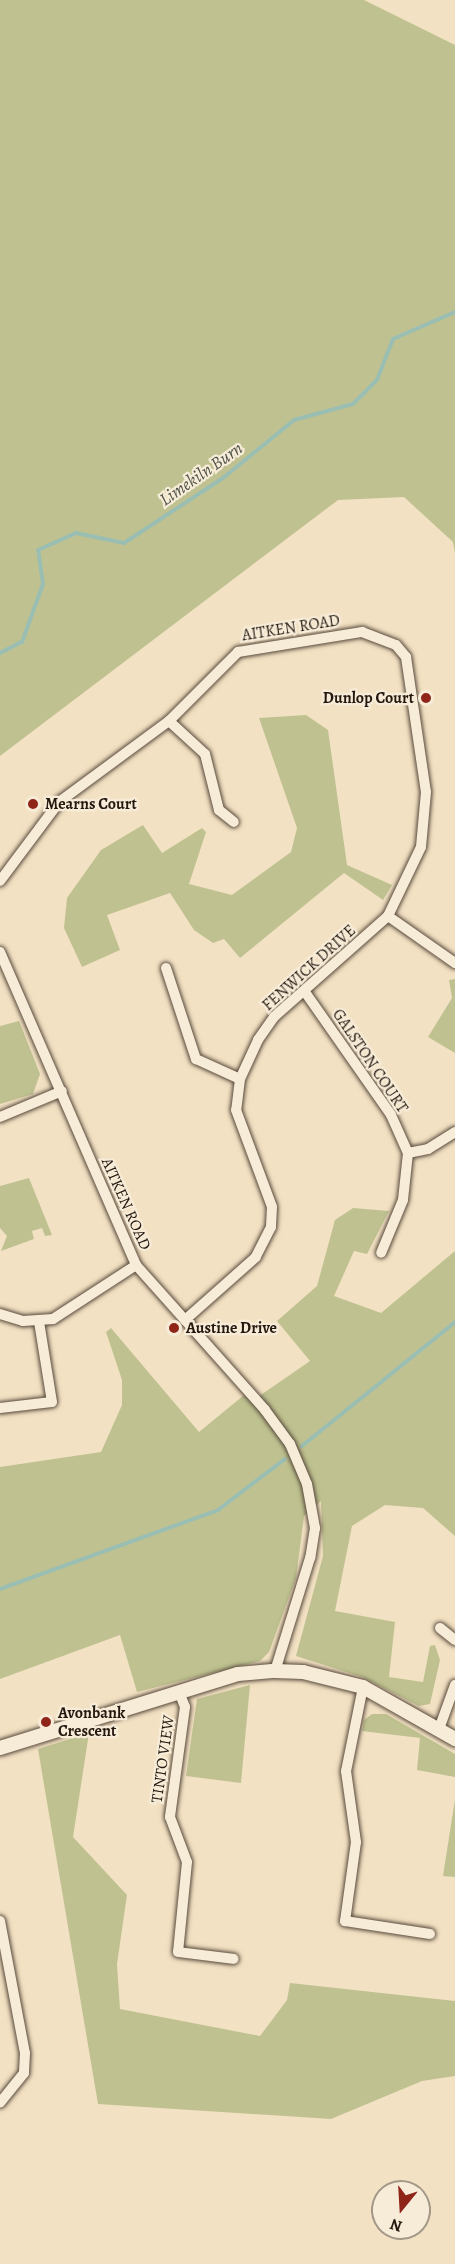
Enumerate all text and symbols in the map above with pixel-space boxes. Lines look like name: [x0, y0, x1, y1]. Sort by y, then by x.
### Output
water label: Limekiln Burn: [155, 437, 247, 511]
street label: AITKEN ROAD: [241, 611, 341, 645]
place label: Dunlop Court: [323, 688, 414, 708]
marker: Dunlop Court: [419, 691, 433, 705]
place label: Mearns Court: [45, 794, 137, 814]
marker: Mearns Court: [26, 797, 40, 811]
street label: FENWICK DRIVE: [258, 921, 360, 1015]
street label: GALSTON COURT: [328, 1005, 412, 1117]
street label: AITKEN ROAD: [97, 1155, 155, 1253]
place label: Austine Drive: [186, 1318, 277, 1338]
marker: Austine Drive: [167, 1321, 181, 1335]
place label: Avonbank Crescent: [58, 1703, 125, 1741]
street label: TINTO VIEW: [147, 1714, 179, 1804]
marker: Avonbank Crescent: [39, 1715, 53, 1729]
north arrow: [371, 2180, 431, 2240]
text: N: [387, 2213, 405, 2237]

